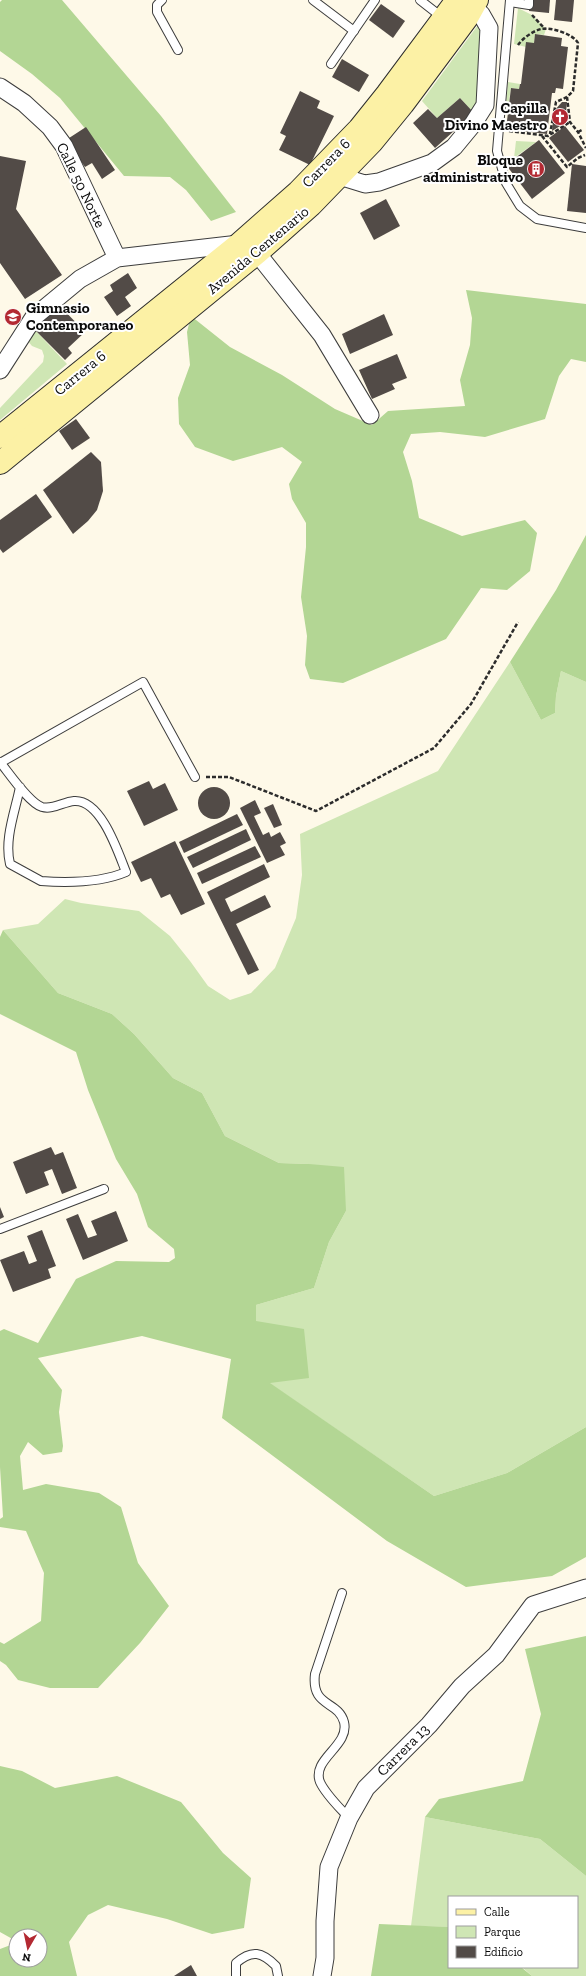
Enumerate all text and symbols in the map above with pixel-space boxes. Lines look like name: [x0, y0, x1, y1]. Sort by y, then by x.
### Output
place label: Capilla Divino Maestro: [445, 99, 547, 134]
church icon: Capilla Divino Maestro: [550, 107, 570, 127]
street label: Carrera 6: [298, 135, 354, 191]
street label: Calle 50 Norte: [53, 140, 109, 230]
place label: Bloque administrativo: [423, 151, 523, 186]
building icon: Bloque administrativo: [526, 159, 546, 179]
street label: Avenida Centenario: [204, 202, 313, 298]
place label: Gimnasio Contemporaneo: [26, 299, 134, 334]
school or university icon: Gimnasio Contemporaneo: [3, 307, 23, 327]
street label: Carrera 6: [50, 347, 110, 399]
street label: Carrera 13: [373, 1720, 433, 1780]
legend: [448, 1896, 578, 1968]
text: Calle: [484, 1905, 510, 1919]
text: Parque: [484, 1925, 521, 1939]
north arrow: [8, 1928, 48, 1968]
text: Edificio: [484, 1945, 523, 1959]
text: N: [21, 1950, 32, 1964]

